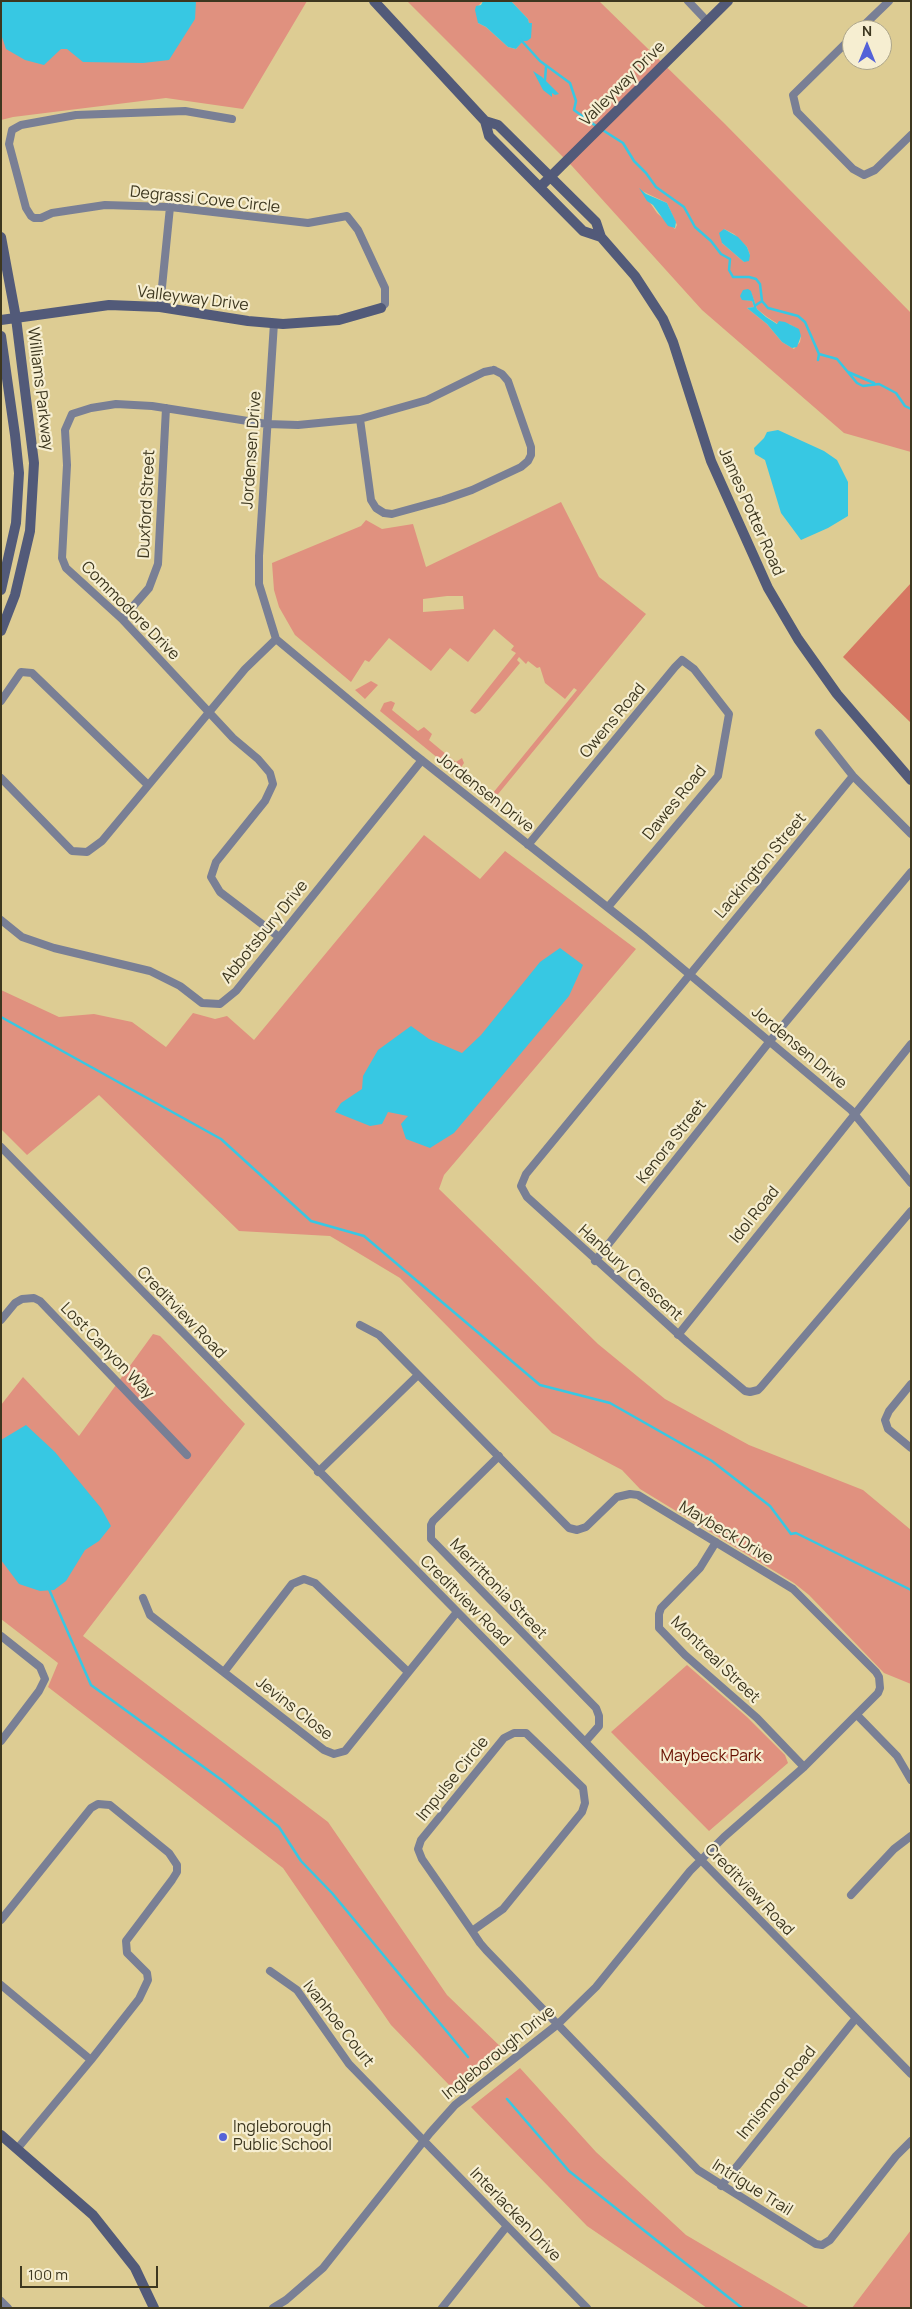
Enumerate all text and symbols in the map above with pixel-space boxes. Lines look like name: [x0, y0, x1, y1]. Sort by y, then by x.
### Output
north arrow: [842, 20, 892, 70]
text: N: [862, 21, 872, 40]
street label: Valleyway Drive: [577, 38, 669, 130]
street label: Degrassi Cove Circle: [129, 183, 281, 217]
street label: Valleyway Drive: [136, 283, 250, 315]
street label: Williams Parkway: [23, 326, 57, 452]
street label: Jordensen Drive: [238, 390, 266, 510]
street label: James Potter Road: [714, 445, 788, 579]
street label: Duxford Street: [135, 449, 159, 559]
street label: Commodore Drive: [77, 558, 183, 664]
street label: Owens Road: [576, 680, 650, 762]
street label: Jordensen Drive: [433, 749, 537, 837]
street label: Dawes Road: [639, 762, 711, 844]
street label: Lackington Street: [711, 809, 811, 923]
street label: Abbotsbury Drive: [218, 877, 312, 987]
street label: Jordensen Drive: [748, 1003, 850, 1093]
street label: Kenora Street: [633, 1096, 711, 1188]
street label: Idol Road: [726, 1183, 784, 1247]
street label: Hanbury Crescent: [574, 1221, 686, 1325]
street label: Creditview Road: [132, 1263, 230, 1363]
street label: Lost Canyon Way: [56, 1299, 158, 1403]
street label: Maybeck Drive: [675, 1497, 777, 1569]
street label: Merrittonia Street: [445, 1535, 551, 1643]
street label: Creditview Road: [416, 1552, 514, 1650]
street label: Montreal Street: [666, 1613, 764, 1707]
street label: Jevins Close: [252, 1673, 336, 1745]
street label: Impulse Circle: [413, 1733, 493, 1825]
park label: Maybeck Park: [661, 1747, 761, 1767]
street label: Creditview Road: [700, 1840, 798, 1940]
street label: Ivanhoe Court: [298, 1977, 378, 2071]
street label: Ingleborough Drive: [439, 2002, 559, 2104]
street label: Innismoor Road: [734, 2043, 820, 2143]
place label: Ingleborough Public School: [233, 2118, 332, 2156]
marker: Ingleborough Public School: [217, 2131, 229, 2143]
street label: Intrigue Trail: [708, 2156, 796, 2220]
street label: Interlacken Drive: [465, 2164, 565, 2266]
scale bar: [22, 2256, 160, 2288]
text: 100 m: [28, 2264, 68, 2285]

